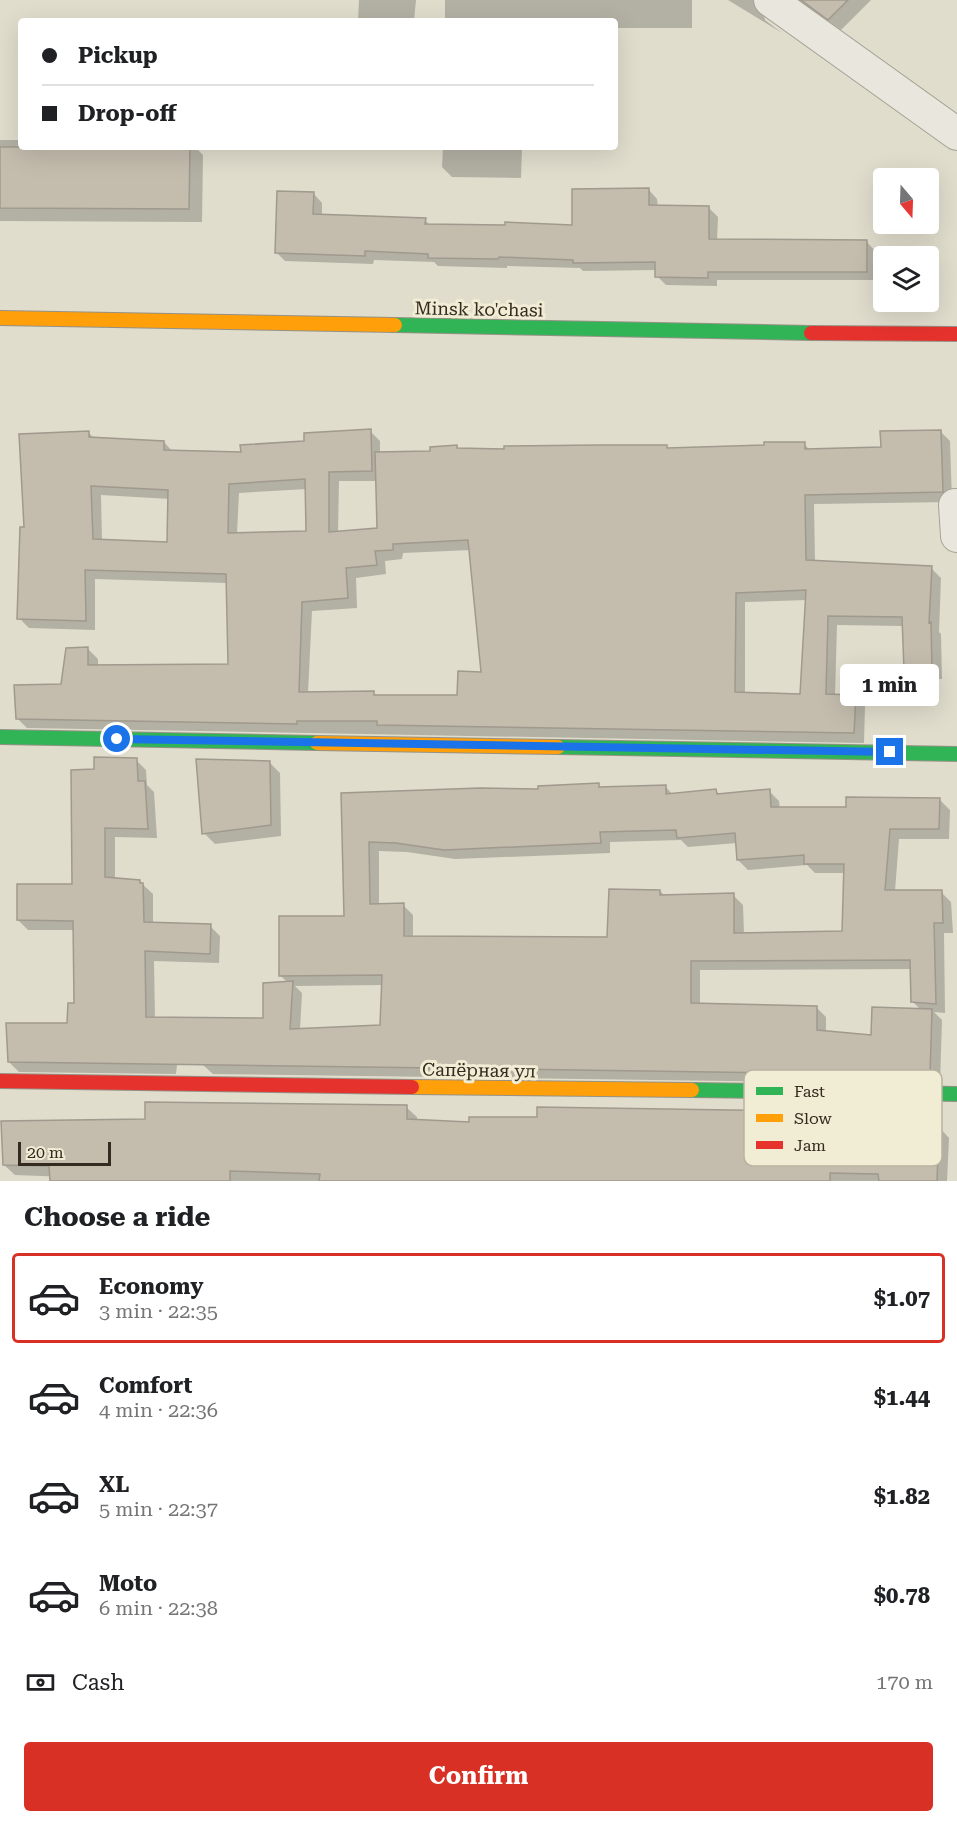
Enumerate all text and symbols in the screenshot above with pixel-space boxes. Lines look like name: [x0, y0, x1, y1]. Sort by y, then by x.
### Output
text: Pickup: [78, 43, 158, 68]
text: Drop-off: [78, 101, 176, 126]
north arrow: [873, 168, 939, 234]
map controls: [873, 168, 939, 312]
button: layers: [873, 246, 939, 312]
street label: Minsk ko'chasi: [414, 297, 544, 321]
callout: 1 min: [840, 665, 940, 707]
text: 1 min: [862, 673, 917, 697]
route start: [103, 725, 130, 752]
route end: [876, 738, 903, 765]
street label: Сапёрная ул: [422, 1059, 536, 1081]
legend: [744, 1070, 942, 1166]
text: Fast: [794, 1082, 825, 1101]
text: Slow: [794, 1109, 832, 1128]
text: Jam: [794, 1136, 826, 1155]
scale bar: [18, 1139, 111, 1166]
text: 20 m: [27, 1143, 64, 1162]
text: Choose a ride: [24, 1201, 210, 1233]
icon: car: [27, 1271, 81, 1325]
text: Economy: [99, 1274, 203, 1299]
text: $1.07: [874, 1286, 930, 1311]
text: 3 min · 22:35: [99, 1299, 218, 1323]
icon: car: [27, 1370, 81, 1424]
text: Comfort: [99, 1373, 192, 1398]
text: $1.44: [874, 1385, 930, 1410]
text: 4 min · 22:36: [99, 1398, 218, 1422]
icon: car: [27, 1469, 81, 1523]
text: XL: [99, 1472, 129, 1497]
text: $1.82: [874, 1484, 930, 1509]
text: 5 min · 22:37: [99, 1497, 218, 1521]
icon: car: [27, 1568, 81, 1622]
text: Moto: [99, 1571, 157, 1596]
text: $0.78: [874, 1583, 930, 1608]
text: 6 min · 22:38: [99, 1596, 218, 1620]
icon: cash: [24, 1666, 57, 1699]
text: Cash: [72, 1670, 124, 1695]
text: 170 m: [876, 1670, 933, 1694]
button: Confirm: [24, 1742, 933, 1811]

